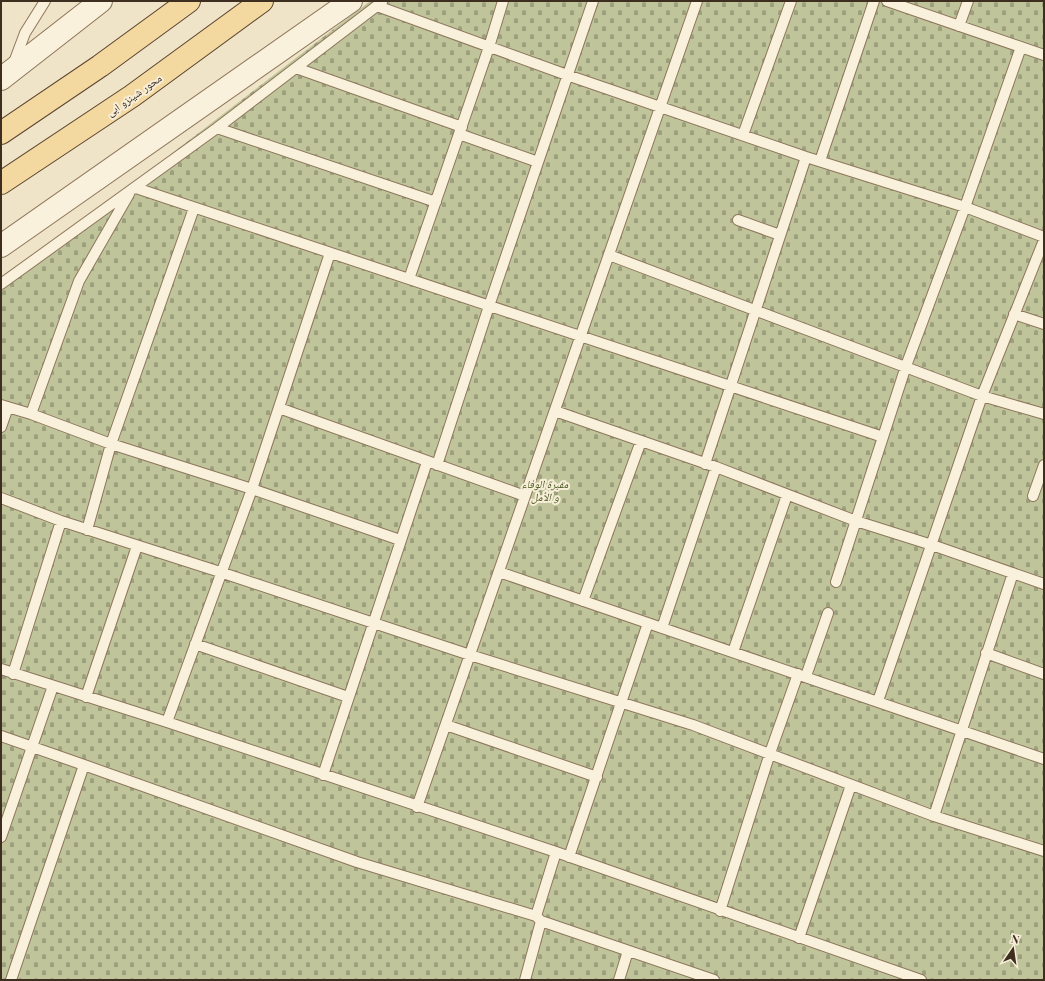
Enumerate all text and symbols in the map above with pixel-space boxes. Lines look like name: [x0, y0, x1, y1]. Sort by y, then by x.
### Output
street label: محور شينزو ابى: [103, 70, 164, 119]
park label: مقبرة الوفاء و الأمل: [522, 476, 568, 504]
north arrow: [993, 929, 1033, 969]
text: N: [1010, 931, 1021, 947]

